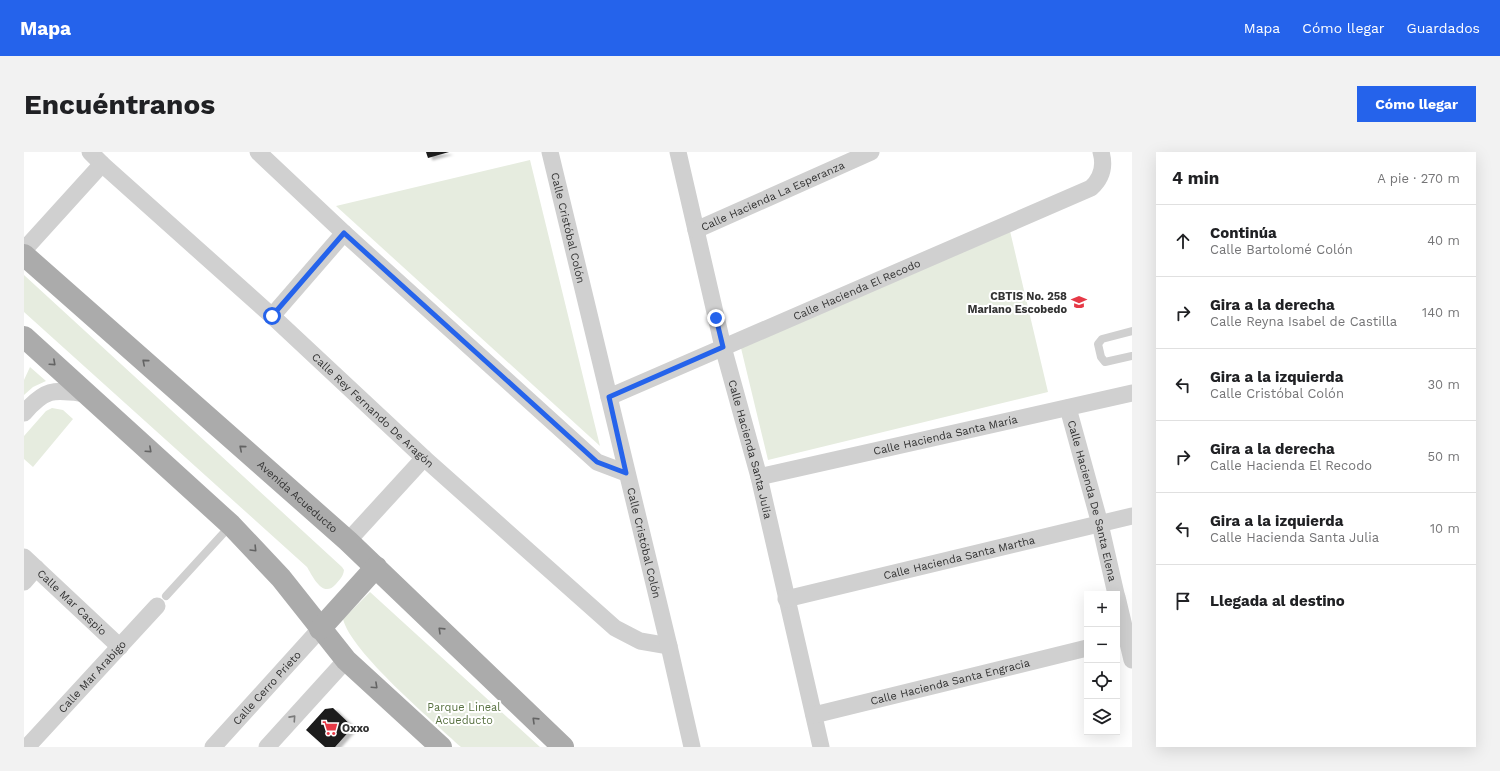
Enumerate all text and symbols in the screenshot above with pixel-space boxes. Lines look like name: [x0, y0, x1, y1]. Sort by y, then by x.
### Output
text: Mapa: [20, 17, 71, 40]
text: Mapa: [1244, 20, 1280, 36]
text: Cómo llegar: [1302, 20, 1385, 36]
text: Guardados: [1407, 20, 1480, 36]
button: Cómo llegar: [1357, 86, 1476, 122]
text: Encuéntranos: [24, 88, 215, 121]
street label: Calle Hacienda La Esperanza: [699, 159, 847, 234]
text: 4 min: [1172, 168, 1219, 188]
street label: Calle Cristóbal Colón: [548, 171, 587, 285]
text: A pie · 270 m: [1377, 171, 1460, 186]
text: Continúa: [1210, 224, 1277, 242]
icon: ahead: [1172, 230, 1194, 252]
text: 40 m: [1427, 233, 1460, 248]
text: Calle Bartolomé Colón: [1210, 242, 1353, 257]
street label: Calle Hacienda El Recodo: [791, 257, 923, 323]
place label: CBTIS No. 258 Mariano Escobedo: [967, 290, 1067, 316]
school or university icon: CBTIS No. 258 Mariano Escobedo: [1070, 293, 1088, 311]
text: Gira a la derecha: [1210, 296, 1335, 314]
icon: right: [1172, 302, 1194, 324]
text: 140 m: [1422, 305, 1460, 320]
route start: [263, 307, 281, 325]
route end: [707, 309, 725, 327]
text: Calle Reyna Isabel de Castilla: [1210, 314, 1397, 329]
street label: Calle Rey Fernando De Aragón: [309, 351, 436, 470]
one-way arrow: [48, 358, 56, 366]
one-way arrow: [142, 359, 150, 366]
text: Gira a la izquierda: [1210, 368, 1343, 386]
icon: left: [1172, 374, 1194, 396]
text: 30 m: [1428, 377, 1460, 392]
street label: Calle Hacienda Santa Julia: [725, 378, 774, 520]
text: Calle Cristóbal Colón: [1210, 386, 1344, 401]
street label: Calle Hacienda Santa María: [872, 413, 1019, 458]
street label: Calle Hacienda De Santa Elena: [1065, 419, 1119, 583]
text: Gira a la derecha: [1210, 440, 1335, 458]
one-way arrow: [240, 445, 247, 452]
one-way arrow: [144, 446, 152, 453]
icon: right: [1172, 446, 1194, 468]
text: 50 m: [1428, 449, 1460, 464]
street label: Avenida Acueducto: [255, 458, 340, 536]
text: Calle Hacienda El Recodo: [1210, 458, 1372, 473]
street label: Calle Cristóbal Colón: [624, 486, 663, 600]
text: Gira a la izquierda: [1210, 512, 1343, 530]
icon: left: [1172, 518, 1194, 540]
text: 10 m: [1430, 521, 1460, 536]
text: Calle Hacienda Santa Julia: [1210, 530, 1379, 545]
street label: Calle Hacienda Santa Martha: [882, 534, 1036, 582]
one-way arrow: [249, 544, 257, 552]
street label: Calle Mar Caspio: [34, 567, 109, 638]
icon: arrive: [1172, 590, 1194, 612]
map controls: [1084, 591, 1120, 735]
button: +: [1084, 591, 1120, 627]
text: Llegada al destino: [1210, 592, 1345, 610]
one-way arrow: [438, 627, 446, 635]
button: −: [1084, 627, 1120, 663]
street label: Calle Mar Arabigo: [56, 638, 129, 716]
street label: Calle Cerro Prieto: [230, 648, 304, 728]
street label: Calle Hacienda Santa Engracia: [869, 656, 1031, 708]
button: locate: [1084, 663, 1120, 699]
one-way arrow: [370, 681, 377, 688]
button: layers: [1084, 699, 1120, 735]
park label: Parque Lineal Acueducto: [427, 701, 501, 727]
one-way arrow: [289, 715, 296, 723]
one-way arrow: [532, 717, 540, 725]
supermarket icon: Oxxo: [321, 719, 339, 737]
place label: Oxxo: [342, 722, 370, 735]

